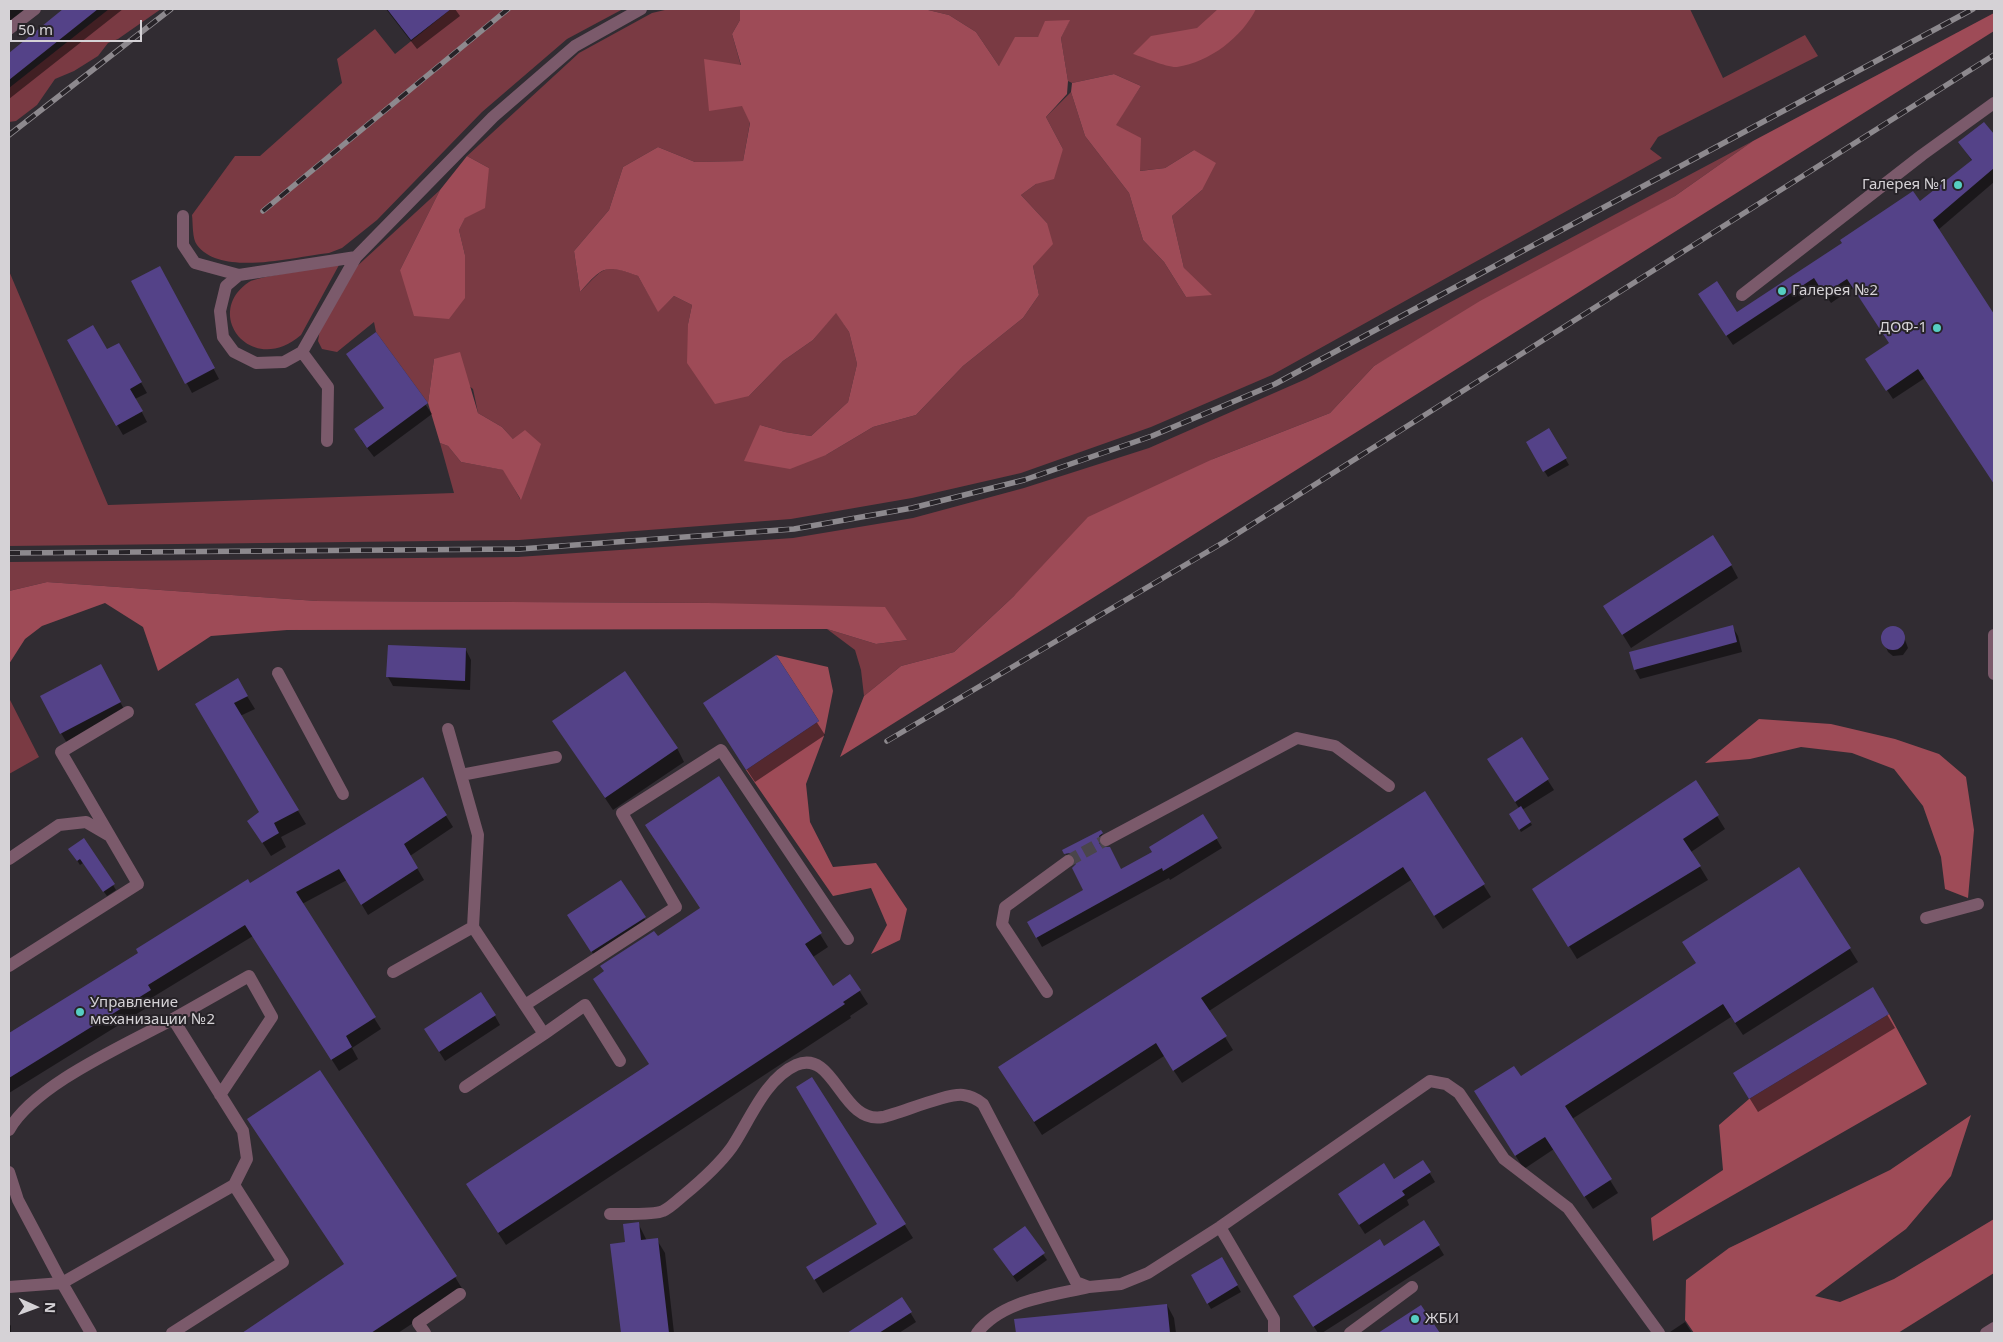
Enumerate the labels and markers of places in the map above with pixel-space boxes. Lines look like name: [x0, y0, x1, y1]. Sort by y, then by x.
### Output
place label: Галерея №1: [1862, 176, 1948, 194]
marker: Галерея №1: [1952, 179, 1964, 191]
place label: Галерея №2: [1792, 282, 1878, 300]
marker: Галерея №2: [1776, 285, 1788, 297]
place label: ДОФ-1: [1879, 319, 1927, 337]
marker: ДОФ-1: [1931, 322, 1943, 334]
place label: Управление механизации №2: [90, 994, 215, 1029]
marker: Управление механизации №2: [74, 1006, 86, 1018]
place label: ЖБИ: [1425, 1310, 1459, 1328]
marker: ЖБИ: [1409, 1313, 1421, 1325]

